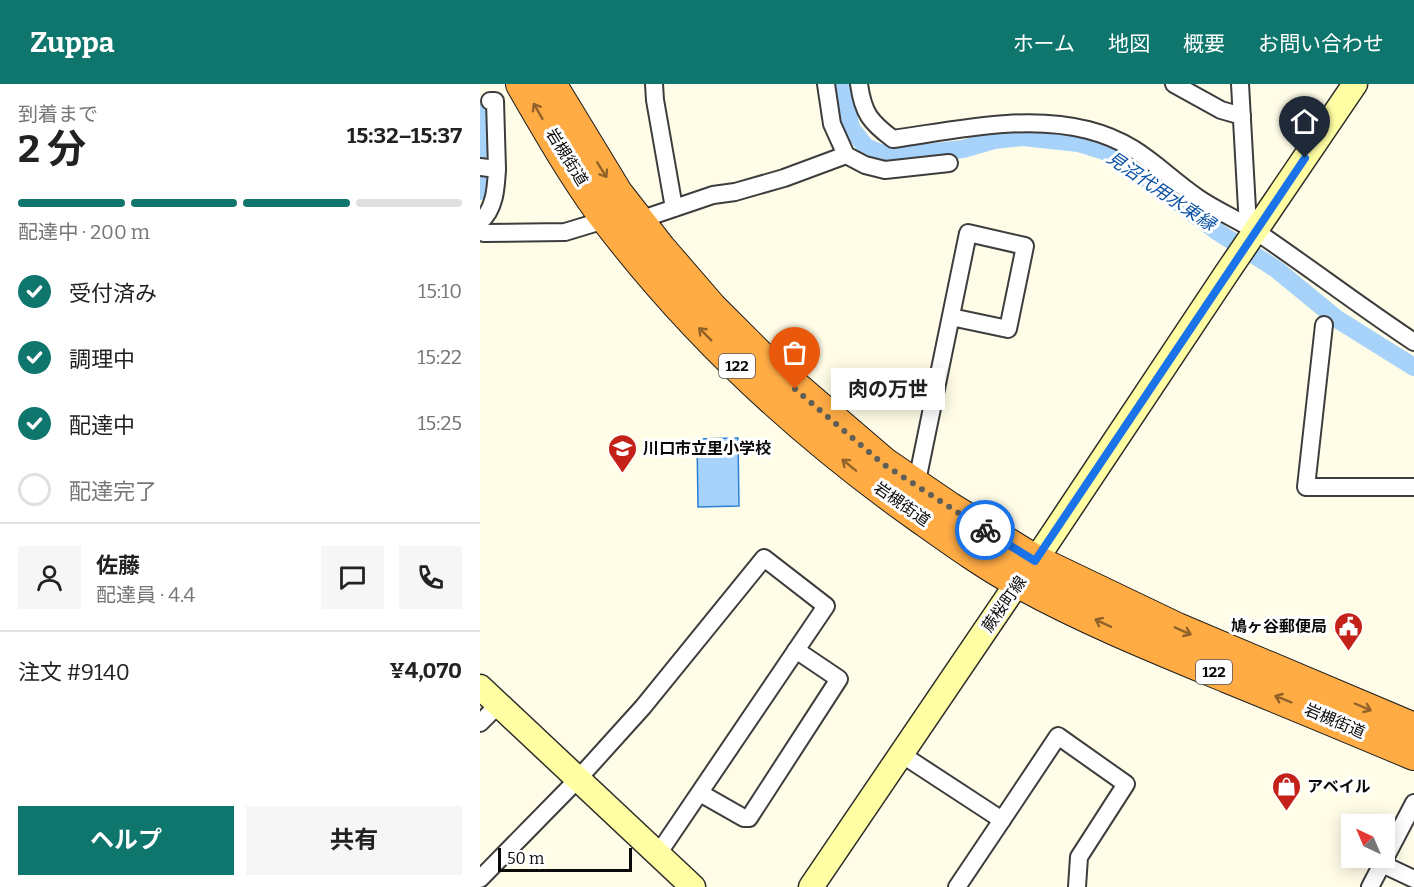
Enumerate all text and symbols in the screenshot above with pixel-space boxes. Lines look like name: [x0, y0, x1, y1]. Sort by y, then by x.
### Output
text: Zuppa: [30, 26, 114, 59]
text: ホーム: [1013, 31, 1075, 57]
text: 地図: [1108, 31, 1150, 57]
text: 概要: [1183, 31, 1225, 57]
text: お問い合わせ: [1258, 31, 1384, 57]
pin: [1279, 96, 1330, 158]
text: 到着まで: [18, 102, 98, 126]
one-way arrow: [532, 103, 544, 120]
icon: home: [1288, 105, 1321, 138]
text: 15:32–15:37: [347, 122, 462, 149]
street label: 岩槻街道: [542, 125, 592, 189]
text: 2 分: [18, 126, 86, 172]
water label: 見沼代用水東縁: [1103, 147, 1221, 236]
one-way arrow: [597, 161, 609, 178]
text: 配達中 · 200 m: [18, 220, 150, 244]
icon: check: [18, 275, 51, 308]
text: 15:10: [418, 279, 462, 303]
text: 受付済み: [69, 280, 157, 307]
one-way arrow: [698, 326, 712, 341]
pin: [769, 327, 820, 389]
icon: bag: [778, 336, 811, 369]
icon: check: [18, 341, 51, 374]
text: 15:22: [417, 345, 462, 369]
text: 調理中: [69, 346, 135, 373]
road number: 122: [719, 354, 755, 378]
callout: 肉の万世: [831, 368, 945, 410]
text: 肉の万世: [848, 377, 928, 401]
icon: check: [18, 407, 51, 440]
text: 15:25: [417, 411, 462, 435]
text: 配達中: [69, 412, 135, 439]
school or university icon: 川口市立里小学校: [606, 432, 638, 474]
place label: 川口市立里小学校: [643, 439, 771, 458]
one-way arrow: [841, 458, 857, 471]
text: 配達完了: [69, 478, 157, 505]
street label: 岩槻街道: [870, 478, 934, 530]
courier: [955, 500, 1015, 560]
icon: bike: [969, 514, 1002, 547]
button: person: [18, 546, 81, 609]
button: chat: [321, 546, 384, 609]
button: phone: [399, 546, 462, 609]
text: 佐藤: [96, 552, 140, 579]
street label: 蕨桜町線: [978, 572, 1030, 636]
text: 配達員 · 4.4: [96, 583, 195, 607]
public building icon: 鳩ヶ谷郵便局: [1332, 610, 1364, 652]
one-way arrow: [1094, 617, 1112, 629]
place label: 鳩ヶ谷郵便局: [1231, 617, 1327, 636]
one-way arrow: [1173, 626, 1192, 637]
text: ¥4,070: [389, 657, 462, 684]
text: 注文 #9140: [18, 659, 130, 686]
road number: 122: [1196, 660, 1232, 684]
one-way arrow: [1274, 693, 1292, 704]
street label: 岩槻街道: [1302, 700, 1368, 742]
one-way arrow: [1353, 702, 1371, 713]
shop icon: アベイル: [1270, 770, 1302, 812]
place label: アベイル: [1307, 777, 1371, 796]
button: ヘルプ: [18, 806, 234, 875]
button: 共有: [246, 806, 462, 875]
north arrow: [1341, 814, 1395, 868]
map controls: [1341, 814, 1395, 868]
scale bar: [498, 845, 632, 872]
text: 50 m: [507, 849, 544, 868]

